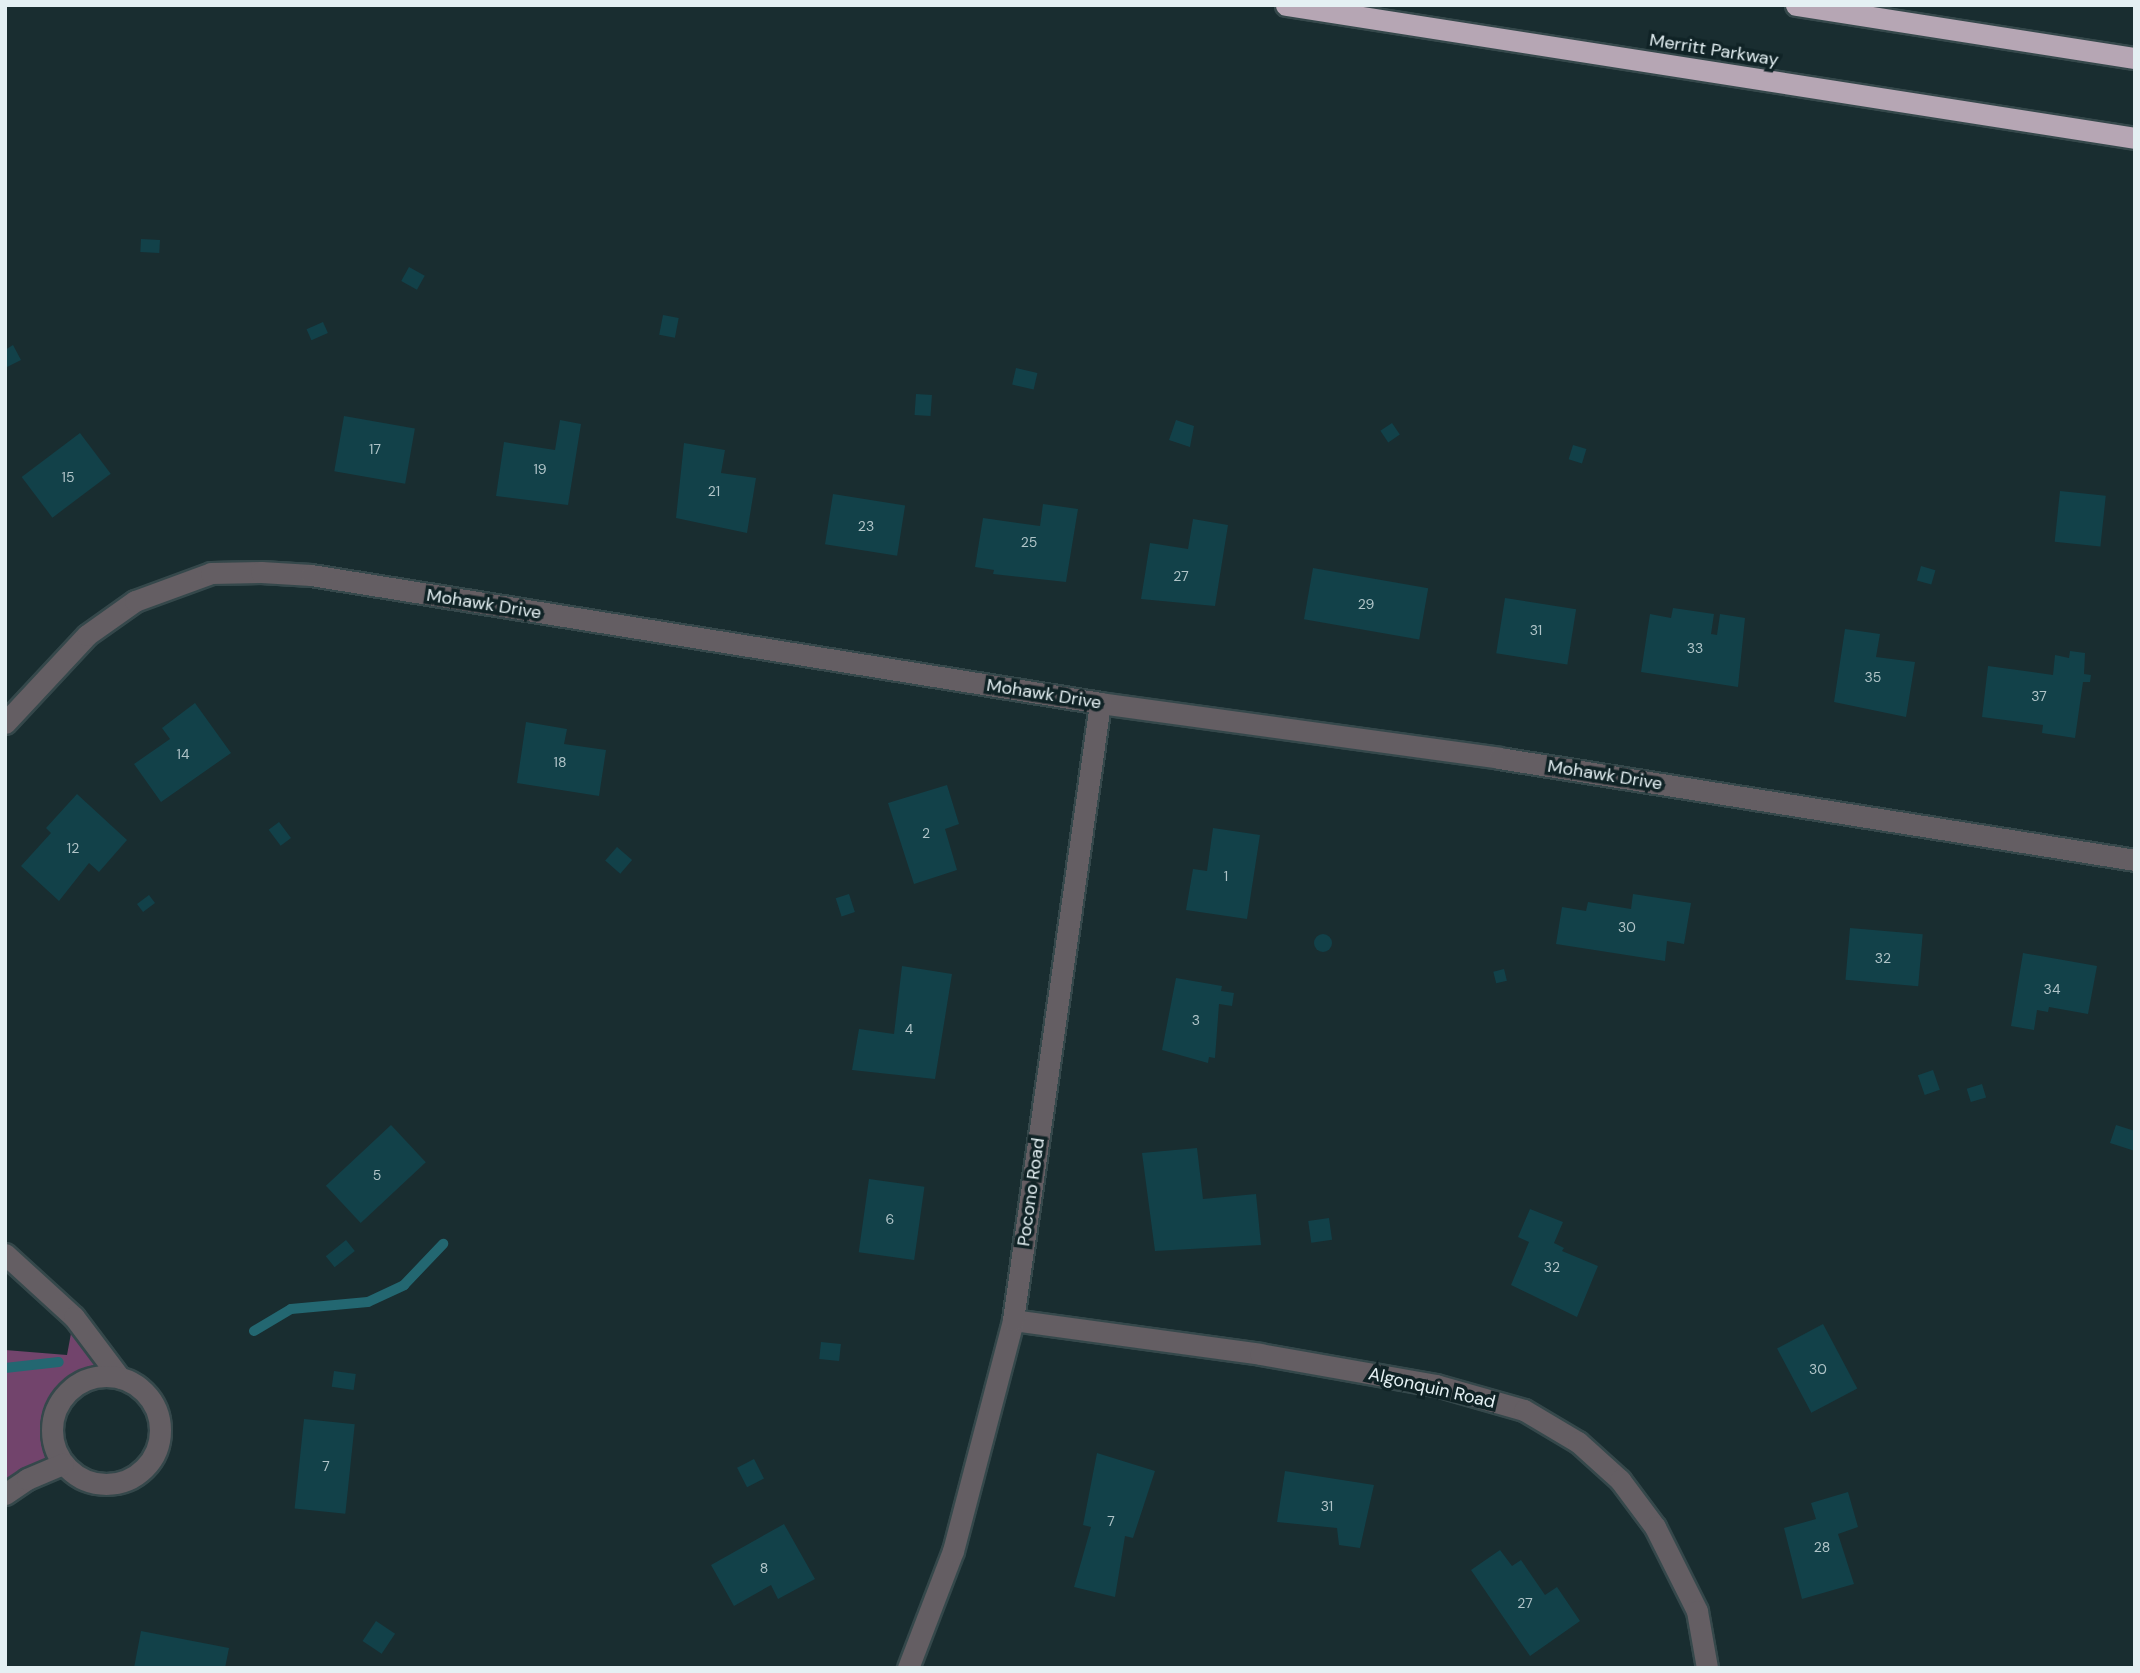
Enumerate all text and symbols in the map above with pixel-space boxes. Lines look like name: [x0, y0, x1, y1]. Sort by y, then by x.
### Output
street label: Merritt Parkway: [1648, 29, 1780, 71]
house number: 17: [369, 441, 381, 457]
house number: 19: [533, 461, 547, 477]
house number: 15: [62, 469, 74, 485]
house number: 21: [708, 483, 720, 499]
house number: 23: [858, 518, 874, 534]
house number: 25: [1021, 534, 1037, 550]
house number: 27: [1173, 568, 1189, 584]
street label: Mohawk Drive: [425, 584, 543, 624]
house number: 29: [1358, 596, 1374, 612]
house number: 31: [1530, 622, 1542, 638]
house number: 33: [1687, 640, 1703, 656]
house number: 35: [1865, 669, 1881, 685]
street label: Mohawk Drive: [985, 674, 1103, 714]
house number: 37: [2031, 688, 2047, 704]
house number: 14: [177, 746, 189, 762]
house number: 18: [554, 754, 566, 770]
street label: Mohawk Drive: [1546, 755, 1664, 795]
house number: 2: [922, 825, 930, 841]
house number: 12: [67, 840, 79, 856]
house number: 1: [1224, 868, 1228, 884]
house number: 30: [1618, 919, 1636, 935]
house number: 32: [1875, 950, 1891, 966]
house number: 34: [2044, 981, 2060, 997]
house number: 3: [1192, 1012, 1200, 1028]
house number: 4: [905, 1021, 913, 1037]
street label: Pocono Road: [1013, 1136, 1049, 1248]
house number: 5: [373, 1167, 381, 1183]
house number: 6: [886, 1211, 894, 1227]
house number: 32: [1544, 1259, 1560, 1275]
house number: 30: [1809, 1361, 1827, 1377]
street label: Algonquin Road: [1366, 1363, 1498, 1413]
house number: 7: [322, 1458, 330, 1474]
house number: 31: [1321, 1498, 1333, 1514]
house number: 7: [1107, 1513, 1115, 1529]
house number: 28: [1814, 1539, 1830, 1555]
house number: 8: [760, 1560, 768, 1576]
house number: 27: [1517, 1595, 1533, 1611]

